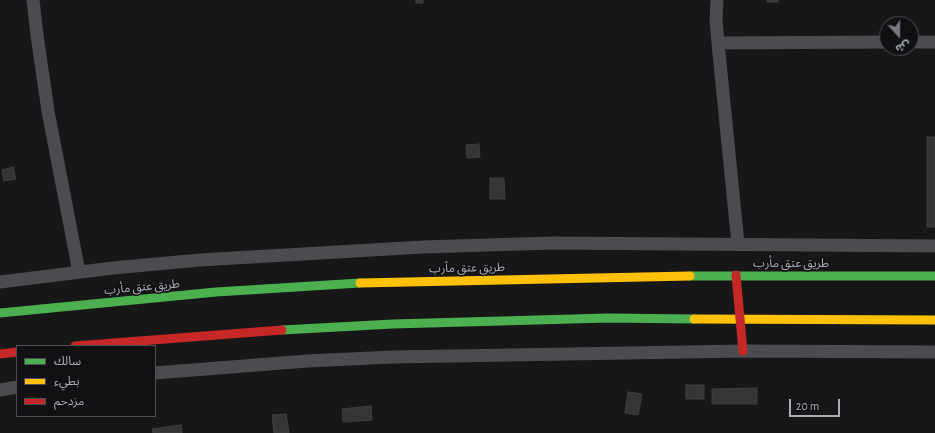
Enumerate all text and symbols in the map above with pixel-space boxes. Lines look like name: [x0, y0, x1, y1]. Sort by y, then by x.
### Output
north arrow: [879, 16, 919, 56]
text: ش: [894, 39, 912, 55]
street label: طريق عتق مأرب: [753, 256, 829, 270]
street label: طريق عتق مأرب: [429, 260, 505, 276]
street label: طريق عتق مأرب: [103, 277, 181, 297]
legend: [16, 345, 156, 417]
text: سالك: [54, 355, 81, 367]
text: بطيء: [54, 375, 80, 387]
scale bar: [791, 391, 842, 417]
text: مزدحم: [54, 395, 84, 407]
text: 20 m: [796, 400, 819, 412]

